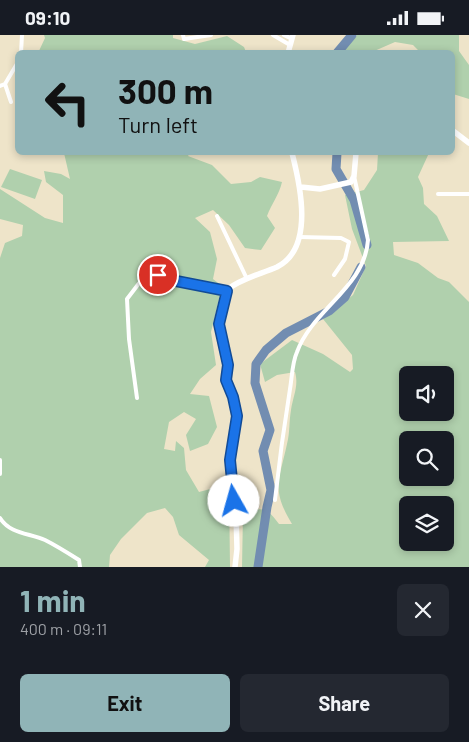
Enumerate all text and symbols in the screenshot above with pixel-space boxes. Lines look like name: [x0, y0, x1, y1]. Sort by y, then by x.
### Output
text: 09:10: [25, 6, 70, 29]
text: 300 m: [118, 69, 213, 111]
icon: left: [35, 70, 100, 135]
text: Turn left: [118, 111, 198, 137]
pin: [137, 254, 179, 296]
icon: arrive: [144, 261, 172, 289]
map controls: [399, 366, 454, 551]
button: sound: [399, 366, 454, 421]
button: search: [399, 431, 454, 486]
position arrow: [207, 474, 259, 526]
button: layers: [399, 496, 454, 551]
text: 1 min: [20, 582, 86, 618]
button: close: [397, 584, 449, 636]
text: 400 m · 09:11: [20, 619, 107, 638]
button: Exit: [20, 674, 230, 732]
button: Share: [240, 674, 449, 732]

